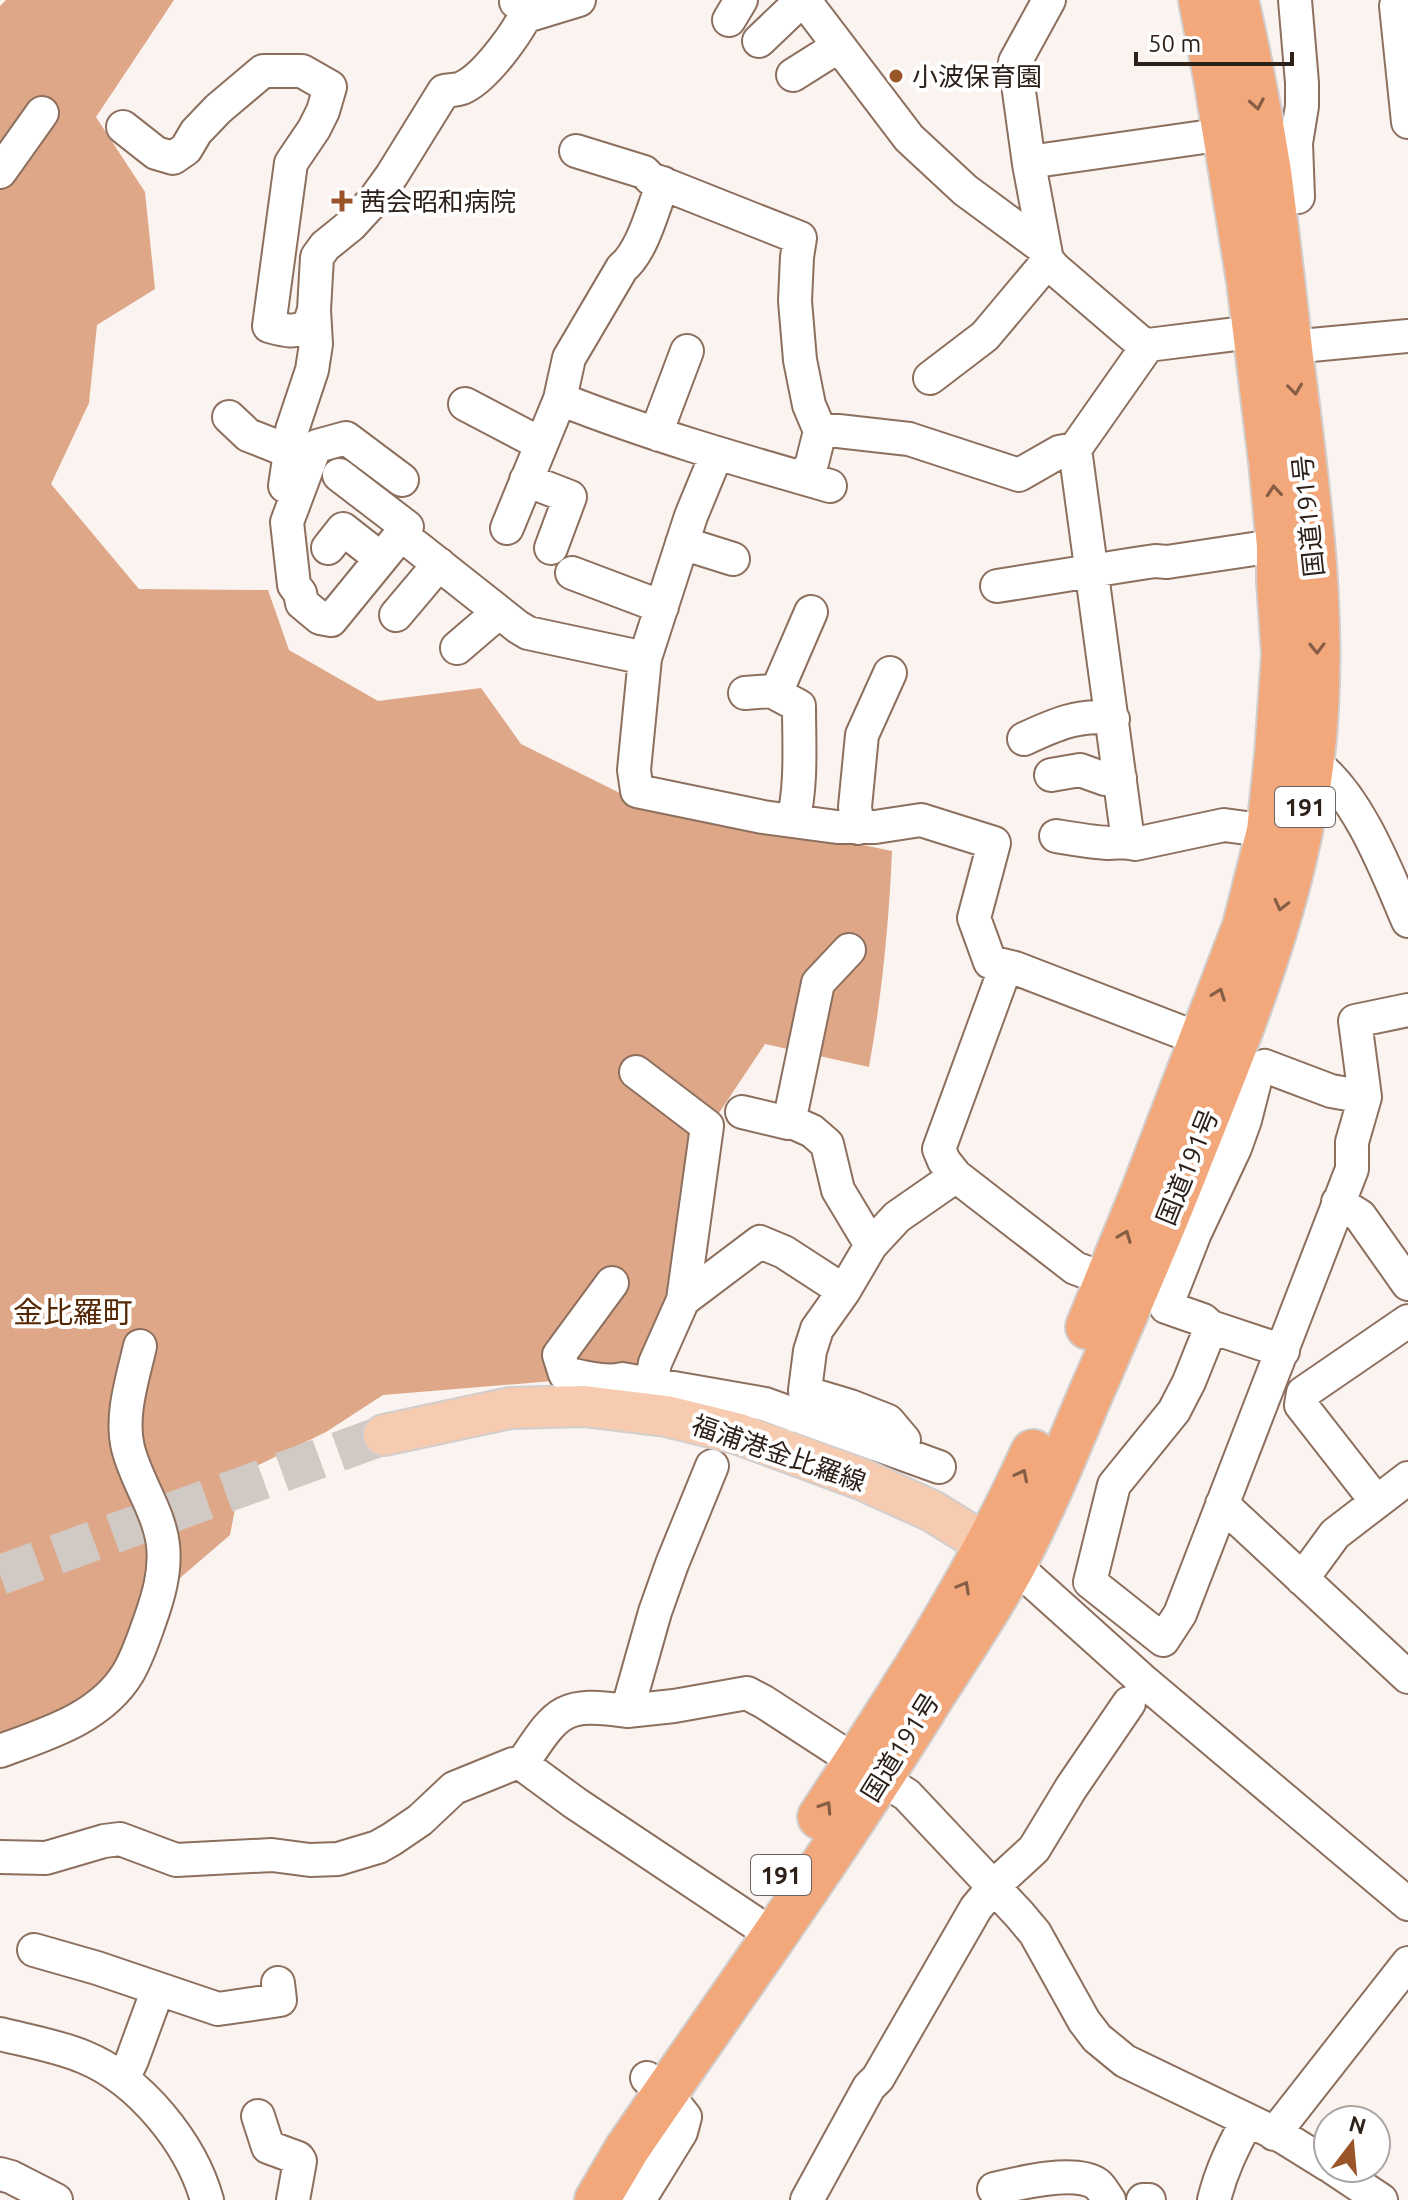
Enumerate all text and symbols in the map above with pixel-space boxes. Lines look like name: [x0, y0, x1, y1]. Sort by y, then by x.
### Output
scale bar: [1136, 16, 1292, 66]
text: 50 m: [1148, 30, 1201, 57]
place label: 小波保育園: [912, 62, 1042, 91]
marker: 小波保育園: [887, 67, 905, 85]
one-way arrow: [1248, 97, 1265, 111]
place label: 茜会昭和病院: [360, 187, 516, 216]
marker: 茜会昭和病院: [331, 190, 353, 212]
one-way arrow: [1287, 383, 1304, 396]
street label: 国道191号: [1287, 454, 1329, 578]
one-way arrow: [1265, 484, 1282, 497]
one-way arrow: [1308, 642, 1326, 655]
road number: 191: [1275, 787, 1335, 827]
one-way arrow: [1274, 897, 1291, 911]
one-way arrow: [1209, 988, 1226, 1002]
street label: 国道191号: [1151, 1105, 1223, 1229]
one-way arrow: [1115, 1230, 1132, 1244]
district label: 金比羅町: [13, 1295, 133, 1329]
street label: 福浦港金比羅線: [688, 1410, 870, 1496]
one-way arrow: [1012, 1468, 1028, 1483]
one-way arrow: [954, 1581, 970, 1596]
street label: 国道191号: [855, 1688, 945, 1806]
one-way arrow: [816, 1802, 831, 1816]
road number: 191: [751, 1855, 811, 1895]
north arrow: [1312, 2104, 1392, 2184]
text: N: [1346, 2110, 1369, 2139]

